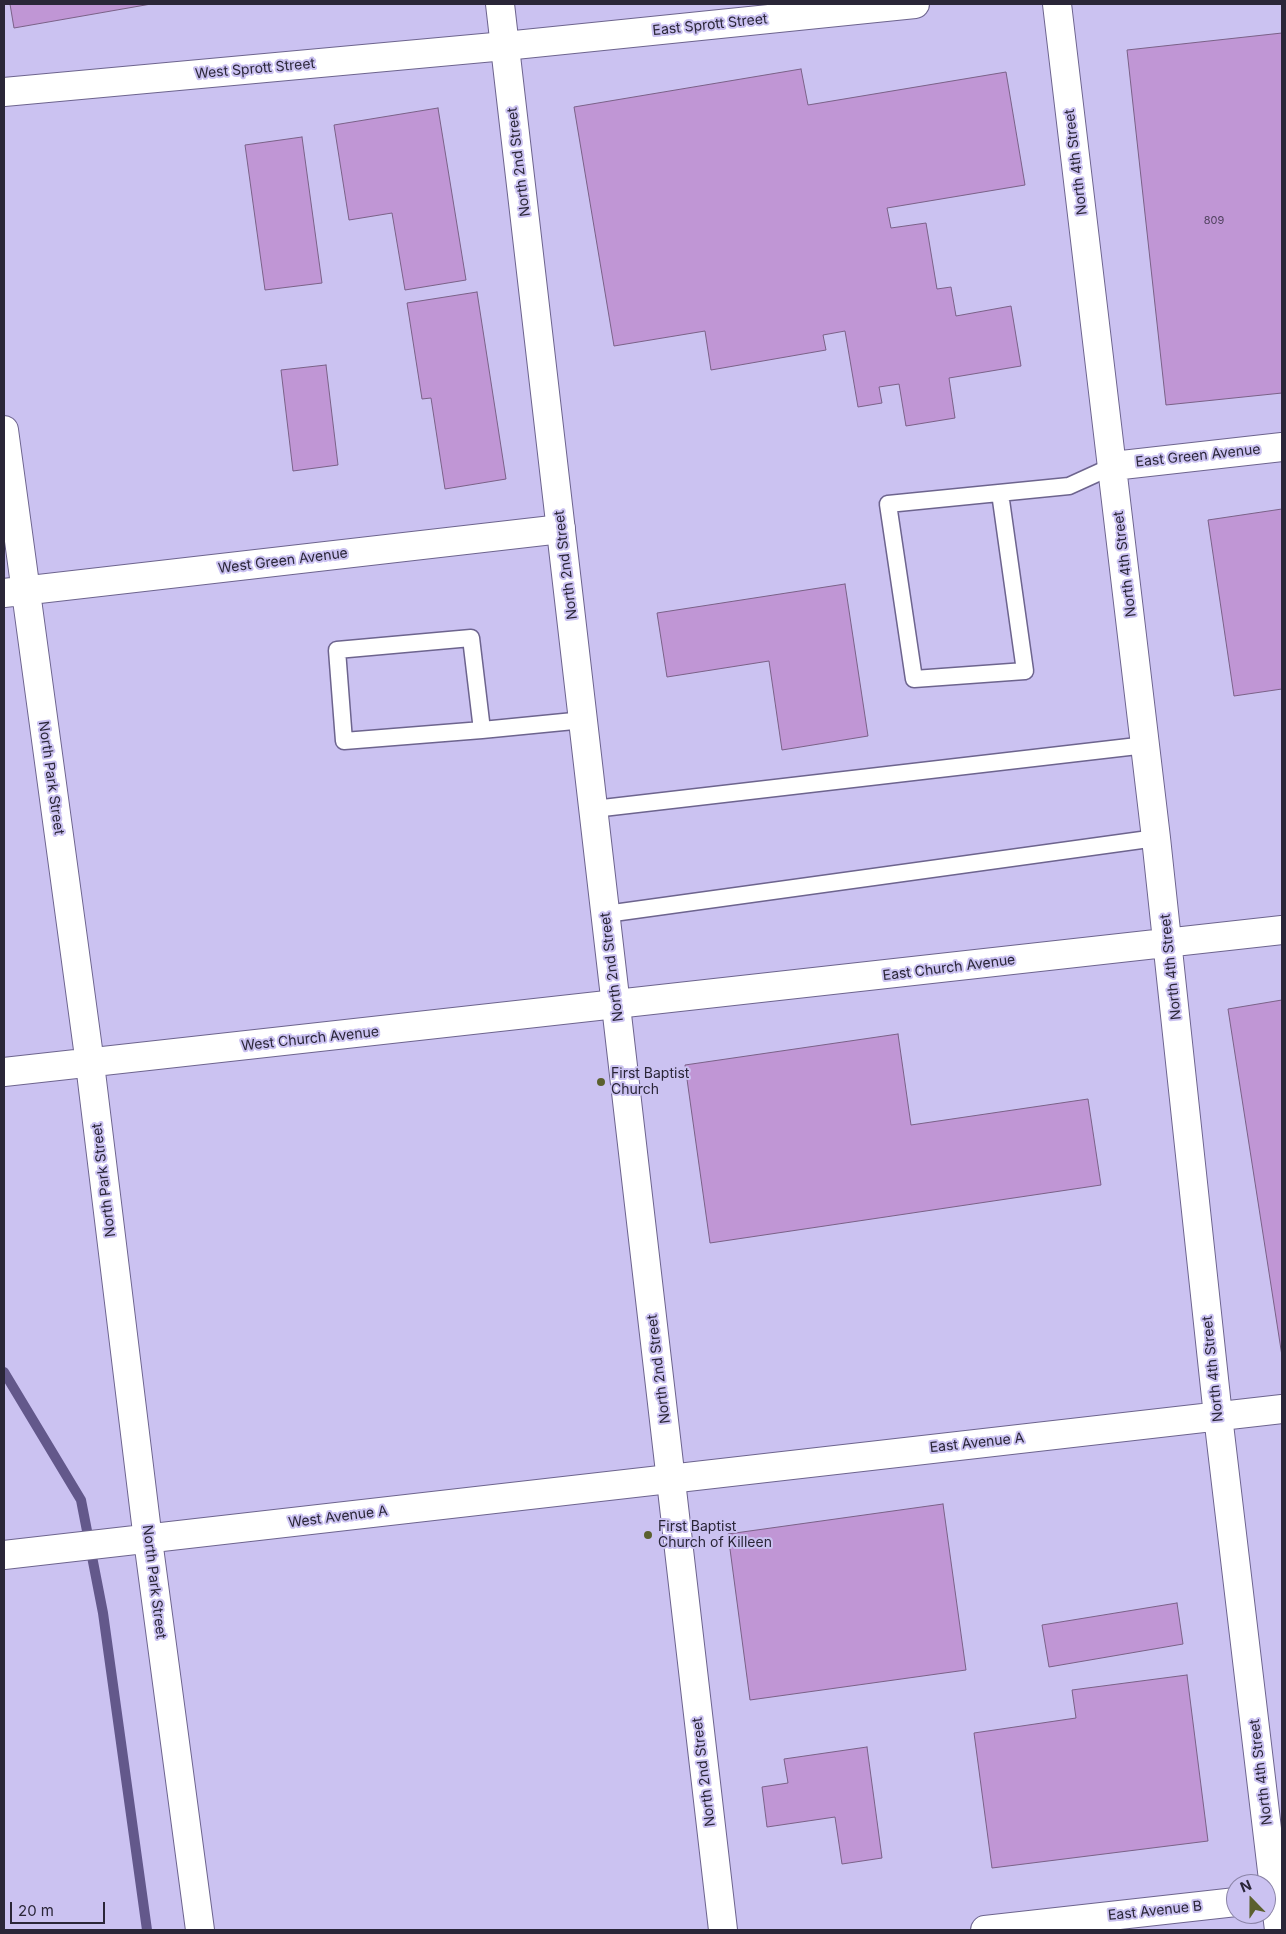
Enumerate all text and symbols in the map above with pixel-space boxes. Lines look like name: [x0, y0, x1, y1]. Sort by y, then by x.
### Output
street label: East Sprott Street: [652, 11, 768, 39]
street label: West Sprott Street: [194, 55, 316, 83]
street label: North 2nd Street: [504, 106, 534, 218]
street label: North 4th Street: [1061, 108, 1091, 216]
house number: 809: [1204, 214, 1224, 228]
street label: East Green Avenue: [1135, 441, 1261, 471]
street label: North 2nd Street: [551, 509, 581, 621]
street label: North 4th Street: [1110, 510, 1140, 618]
street label: West Green Avenue: [217, 545, 349, 577]
street label: North Park Street: [35, 720, 67, 836]
street label: North 2nd Street: [597, 911, 627, 1023]
street label: North 4th Street: [1157, 913, 1185, 1021]
street label: East Church Avenue: [882, 952, 1016, 984]
street label: West Church Avenue: [240, 1023, 380, 1055]
place label: First Baptist Church: [611, 1066, 689, 1098]
marker: First Baptist Church: [595, 1076, 607, 1088]
street label: North Park Street: [89, 1122, 119, 1238]
street label: North 2nd Street: [644, 1313, 674, 1425]
street label: North 4th Street: [1199, 1315, 1227, 1423]
street label: East Avenue A: [929, 1430, 1025, 1456]
street label: West Avenue A: [287, 1503, 389, 1531]
place label: First Baptist Church of Killeen: [658, 1519, 772, 1551]
street label: North Park Street: [139, 1524, 169, 1640]
marker: First Baptist Church of Killeen: [642, 1529, 654, 1541]
street label: North 2nd Street: [689, 1716, 719, 1828]
street label: North 4th Street: [1246, 1718, 1276, 1826]
north arrow: [1226, 1874, 1276, 1924]
text: N: [1237, 1876, 1254, 1895]
scale bar: [12, 1892, 108, 1924]
street label: East Avenue B: [1107, 1898, 1203, 1924]
text: 20 m: [18, 1901, 54, 1920]

